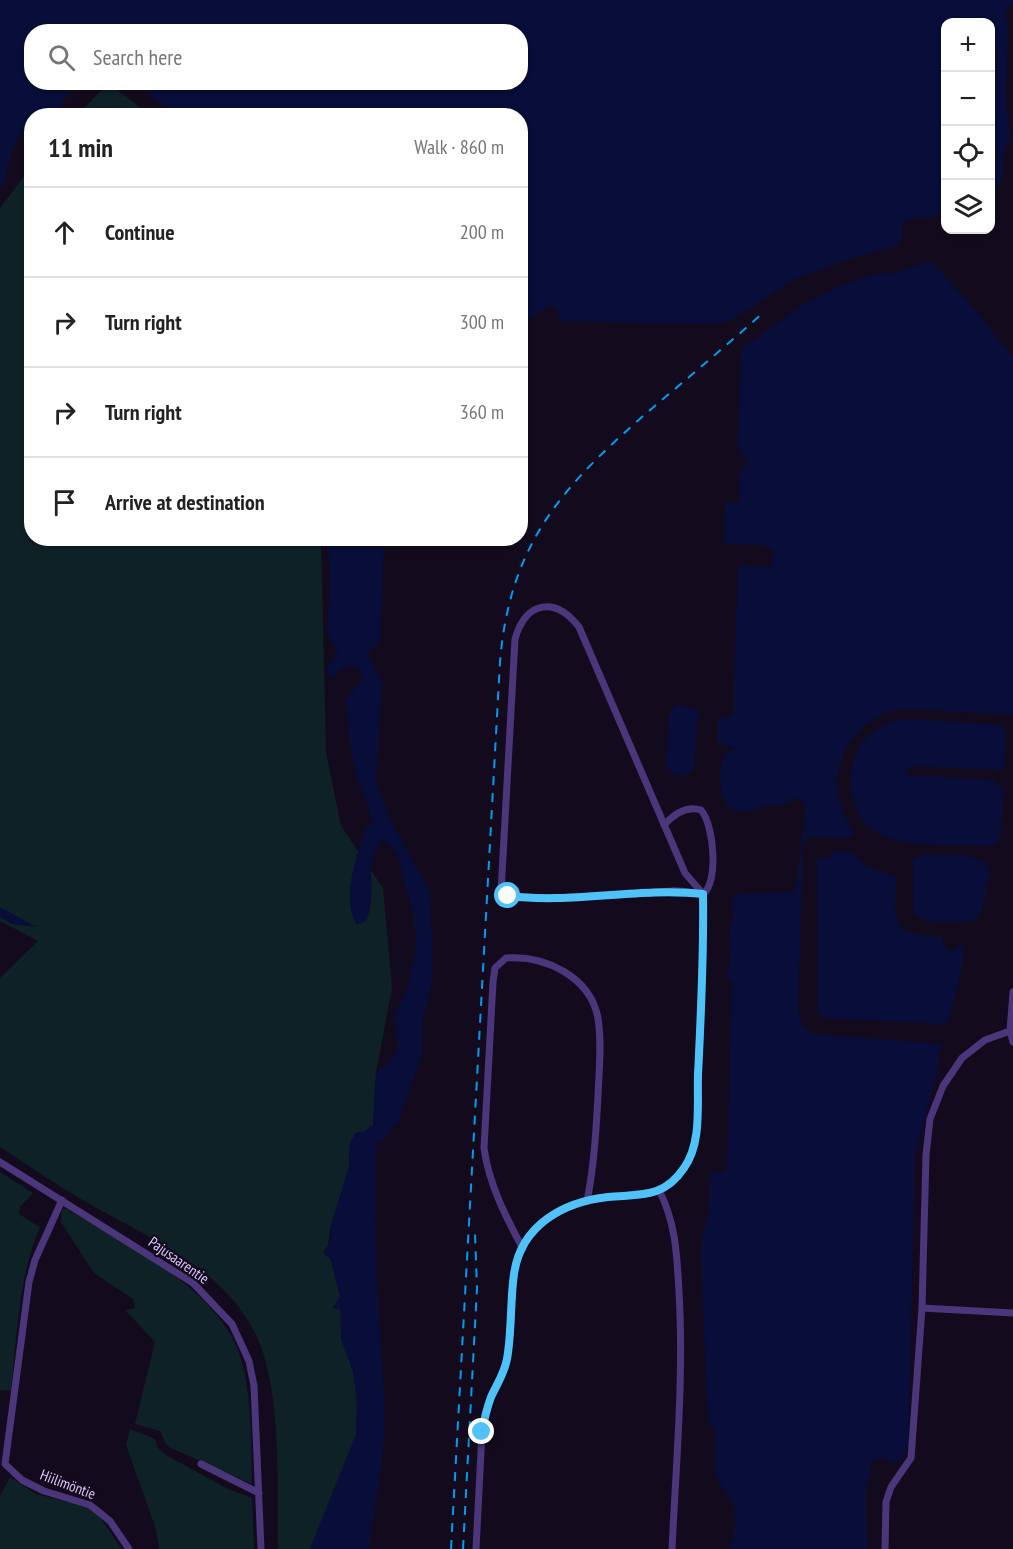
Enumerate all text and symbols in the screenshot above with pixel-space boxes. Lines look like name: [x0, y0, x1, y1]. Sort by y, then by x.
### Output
map controls: [941, 18, 995, 234]
button: +: [941, 18, 995, 72]
search box: [24, 24, 528, 90]
icon: search: [45, 41, 78, 74]
text: Search here: [93, 43, 182, 71]
button: −: [941, 72, 995, 126]
button: locate: [941, 126, 995, 180]
text: 11 min: [48, 131, 113, 164]
text: Walk · 860 m: [414, 134, 504, 160]
button: layers: [941, 180, 995, 234]
icon: ahead: [48, 216, 81, 249]
text: Continue: [105, 218, 175, 246]
text: 200 m: [460, 219, 504, 245]
icon: right: [48, 306, 81, 339]
text: Turn right: [105, 308, 182, 336]
text: 300 m: [460, 309, 504, 335]
icon: right: [48, 396, 81, 429]
text: Turn right: [105, 398, 182, 426]
text: 360 m: [460, 399, 504, 425]
icon: arrive: [48, 486, 81, 519]
text: Arrive at destination: [105, 488, 265, 516]
route start: [494, 882, 520, 908]
street label: Pajusaarentie: [145, 1232, 213, 1288]
route end: [468, 1418, 494, 1444]
street label: Hiilimöntie: [38, 1465, 98, 1503]

